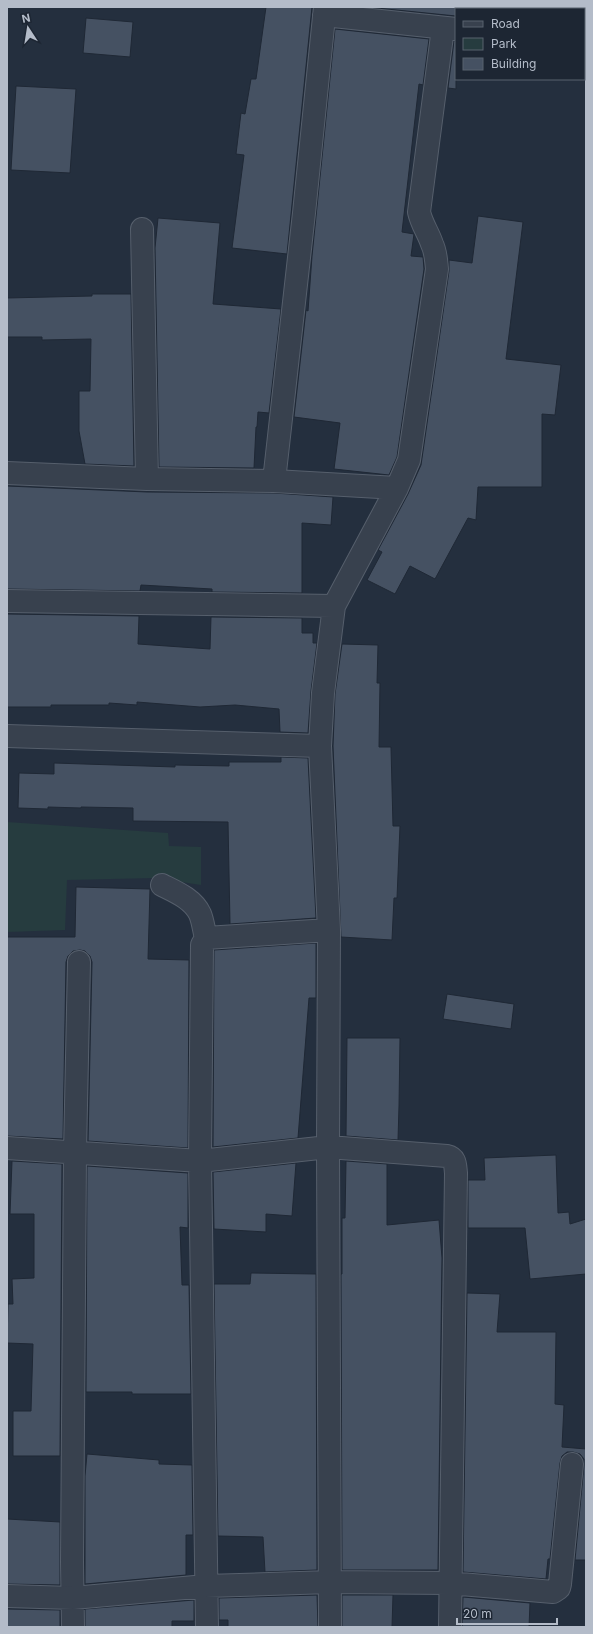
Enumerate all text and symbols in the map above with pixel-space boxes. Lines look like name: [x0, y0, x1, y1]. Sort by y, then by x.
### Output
north arrow: [8, 8, 48, 48]
legend: [455, 8, 585, 80]
text: N: [20, 10, 31, 26]
text: Road: [491, 16, 520, 31]
text: Park: [491, 36, 517, 51]
text: Building: [491, 56, 536, 71]
scale bar: [457, 1600, 557, 1626]
text: 20 m: [463, 1606, 492, 1621]

